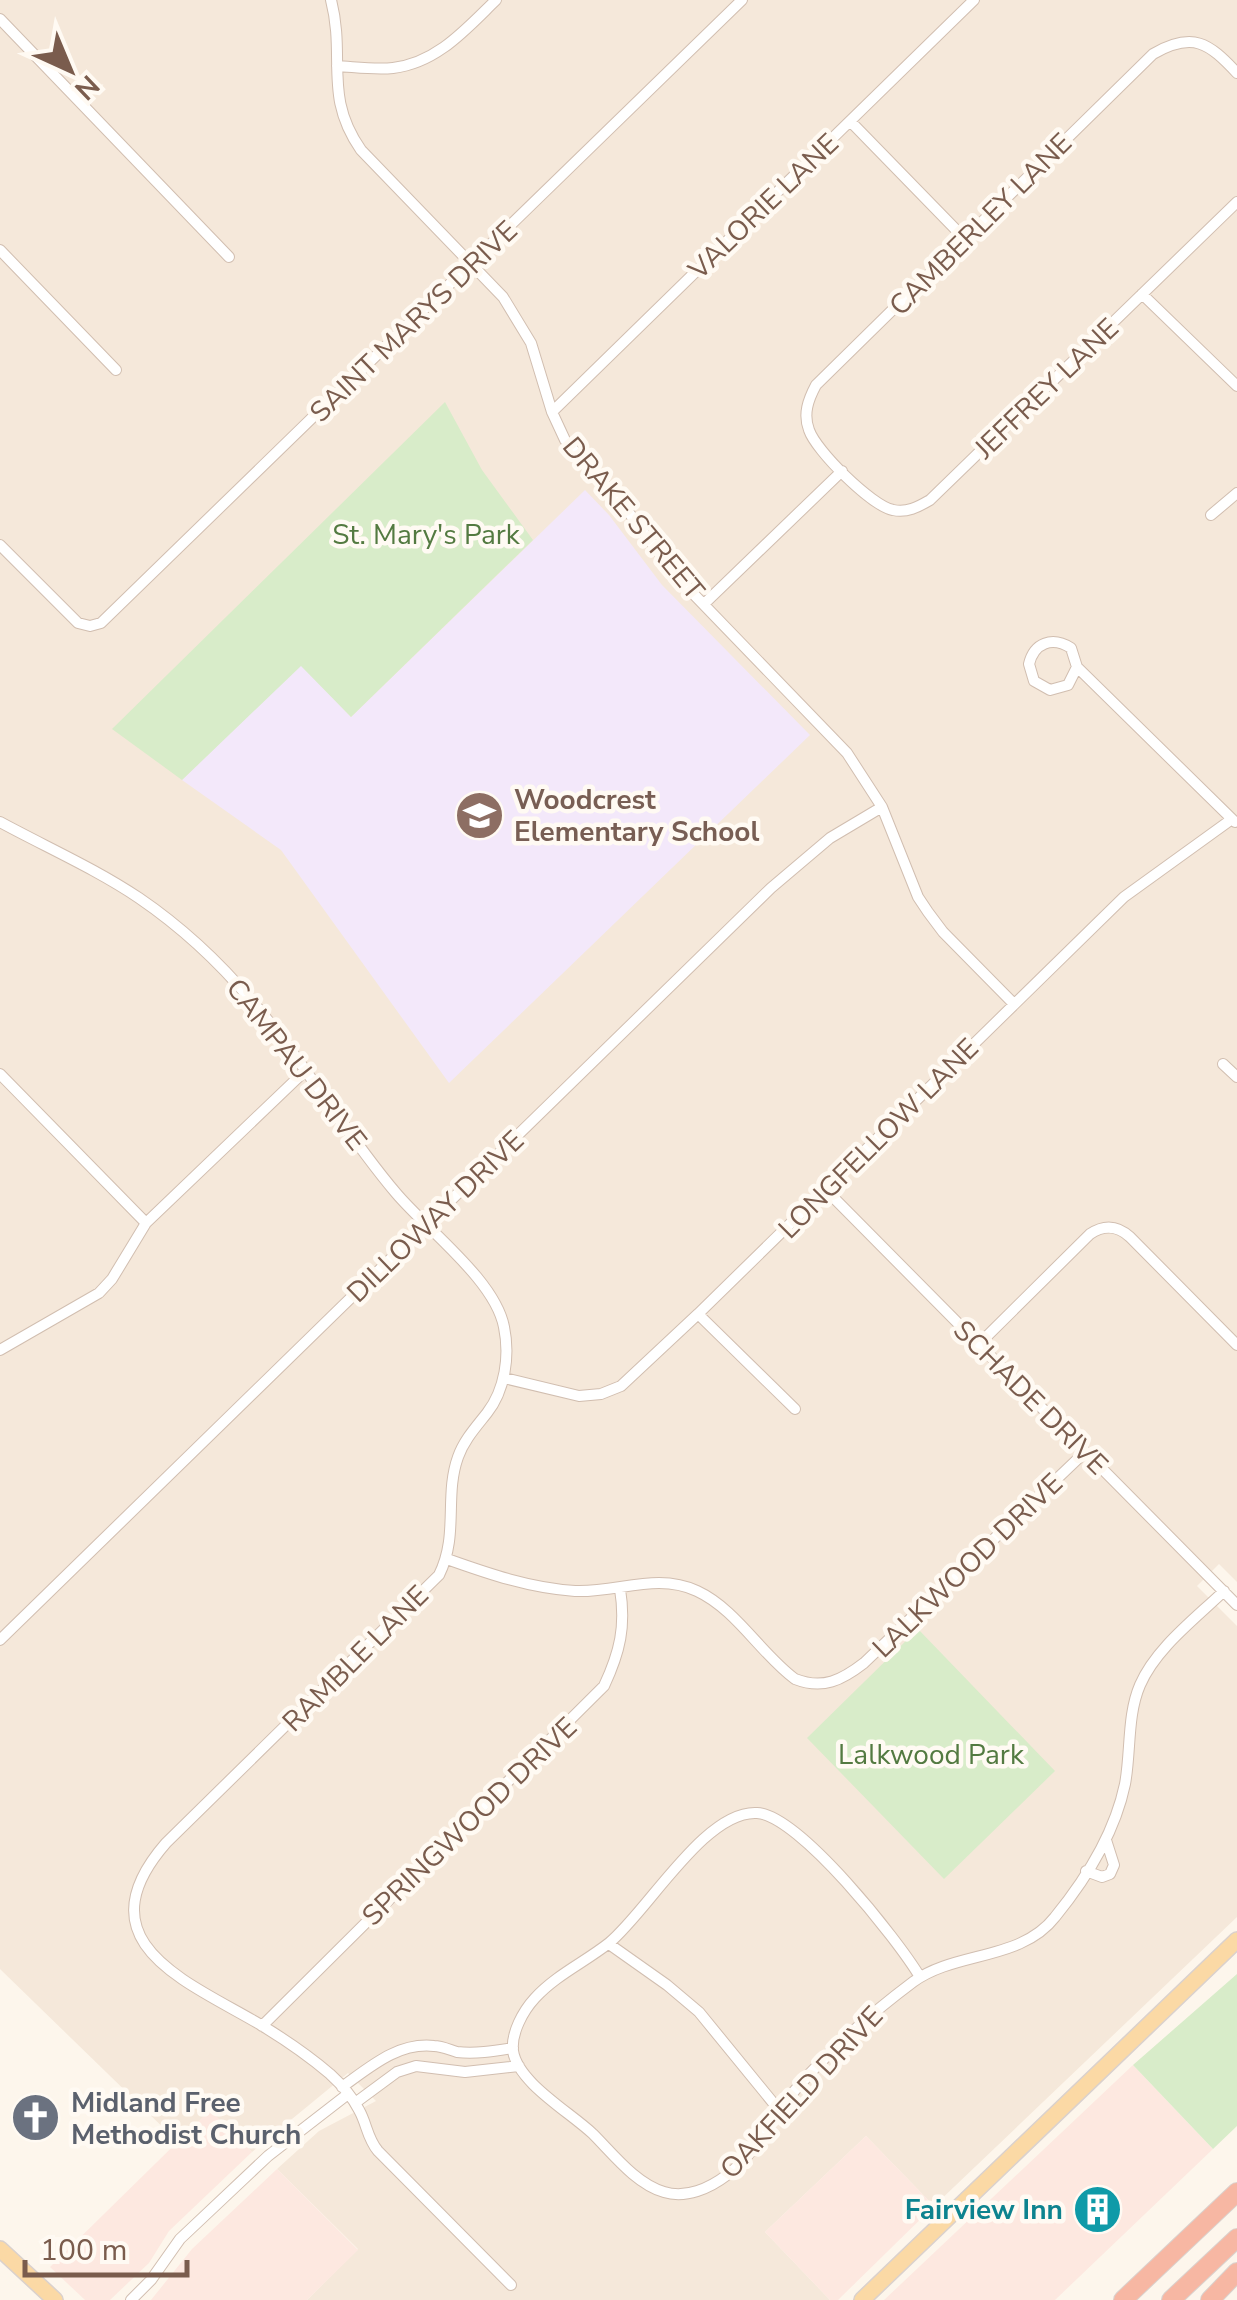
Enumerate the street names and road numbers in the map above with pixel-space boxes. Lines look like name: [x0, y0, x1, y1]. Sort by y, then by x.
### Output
street label: VALORIE LANE: [680, 125, 847, 289]
street label: CAMBERLEY LANE: [881, 125, 1080, 324]
street label: SAINT MARYS DRIVE: [302, 212, 526, 431]
street label: JEFFREY LANE: [966, 310, 1127, 468]
street label: DRAKE STREET: [554, 429, 713, 608]
street label: CAMPAU DRIVE: [217, 971, 375, 1158]
street label: LONGFELLOW LANE: [770, 1030, 987, 1247]
street label: DILLOWAY DRIVE: [339, 1122, 532, 1311]
street label: SCHADE DRIVE: [945, 1312, 1116, 1483]
street label: LALKWOOD DRIVE: [864, 1465, 1071, 1667]
street label: RAMBLE LANE: [274, 1577, 437, 1740]
street label: SPRINGWOOD DRIVE: [354, 1709, 585, 1934]
street label: OAKFIELD DRIVE: [712, 1998, 892, 2187]

